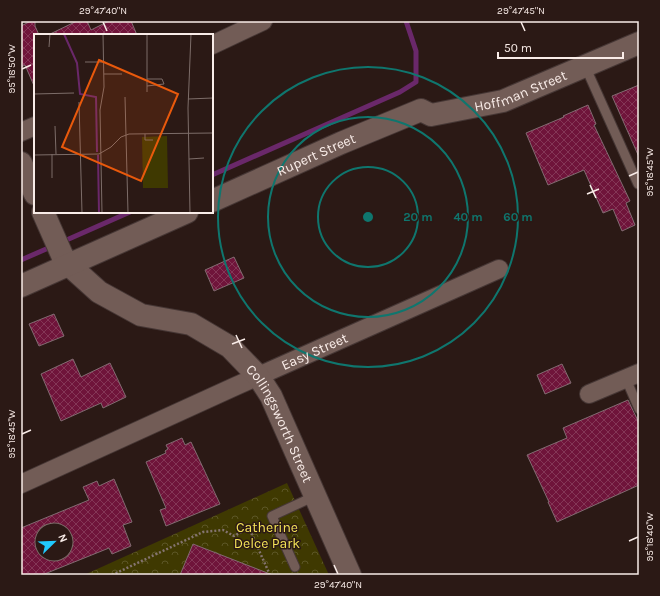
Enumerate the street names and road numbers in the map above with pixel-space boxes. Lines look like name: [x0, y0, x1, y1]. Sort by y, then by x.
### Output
street label: Hoffman Street: [473, 66, 569, 115]
street label: Rupert Street: [274, 129, 358, 179]
street label: Easy Street: [278, 329, 350, 373]
street label: Collingsworth Street: [243, 361, 317, 485]

